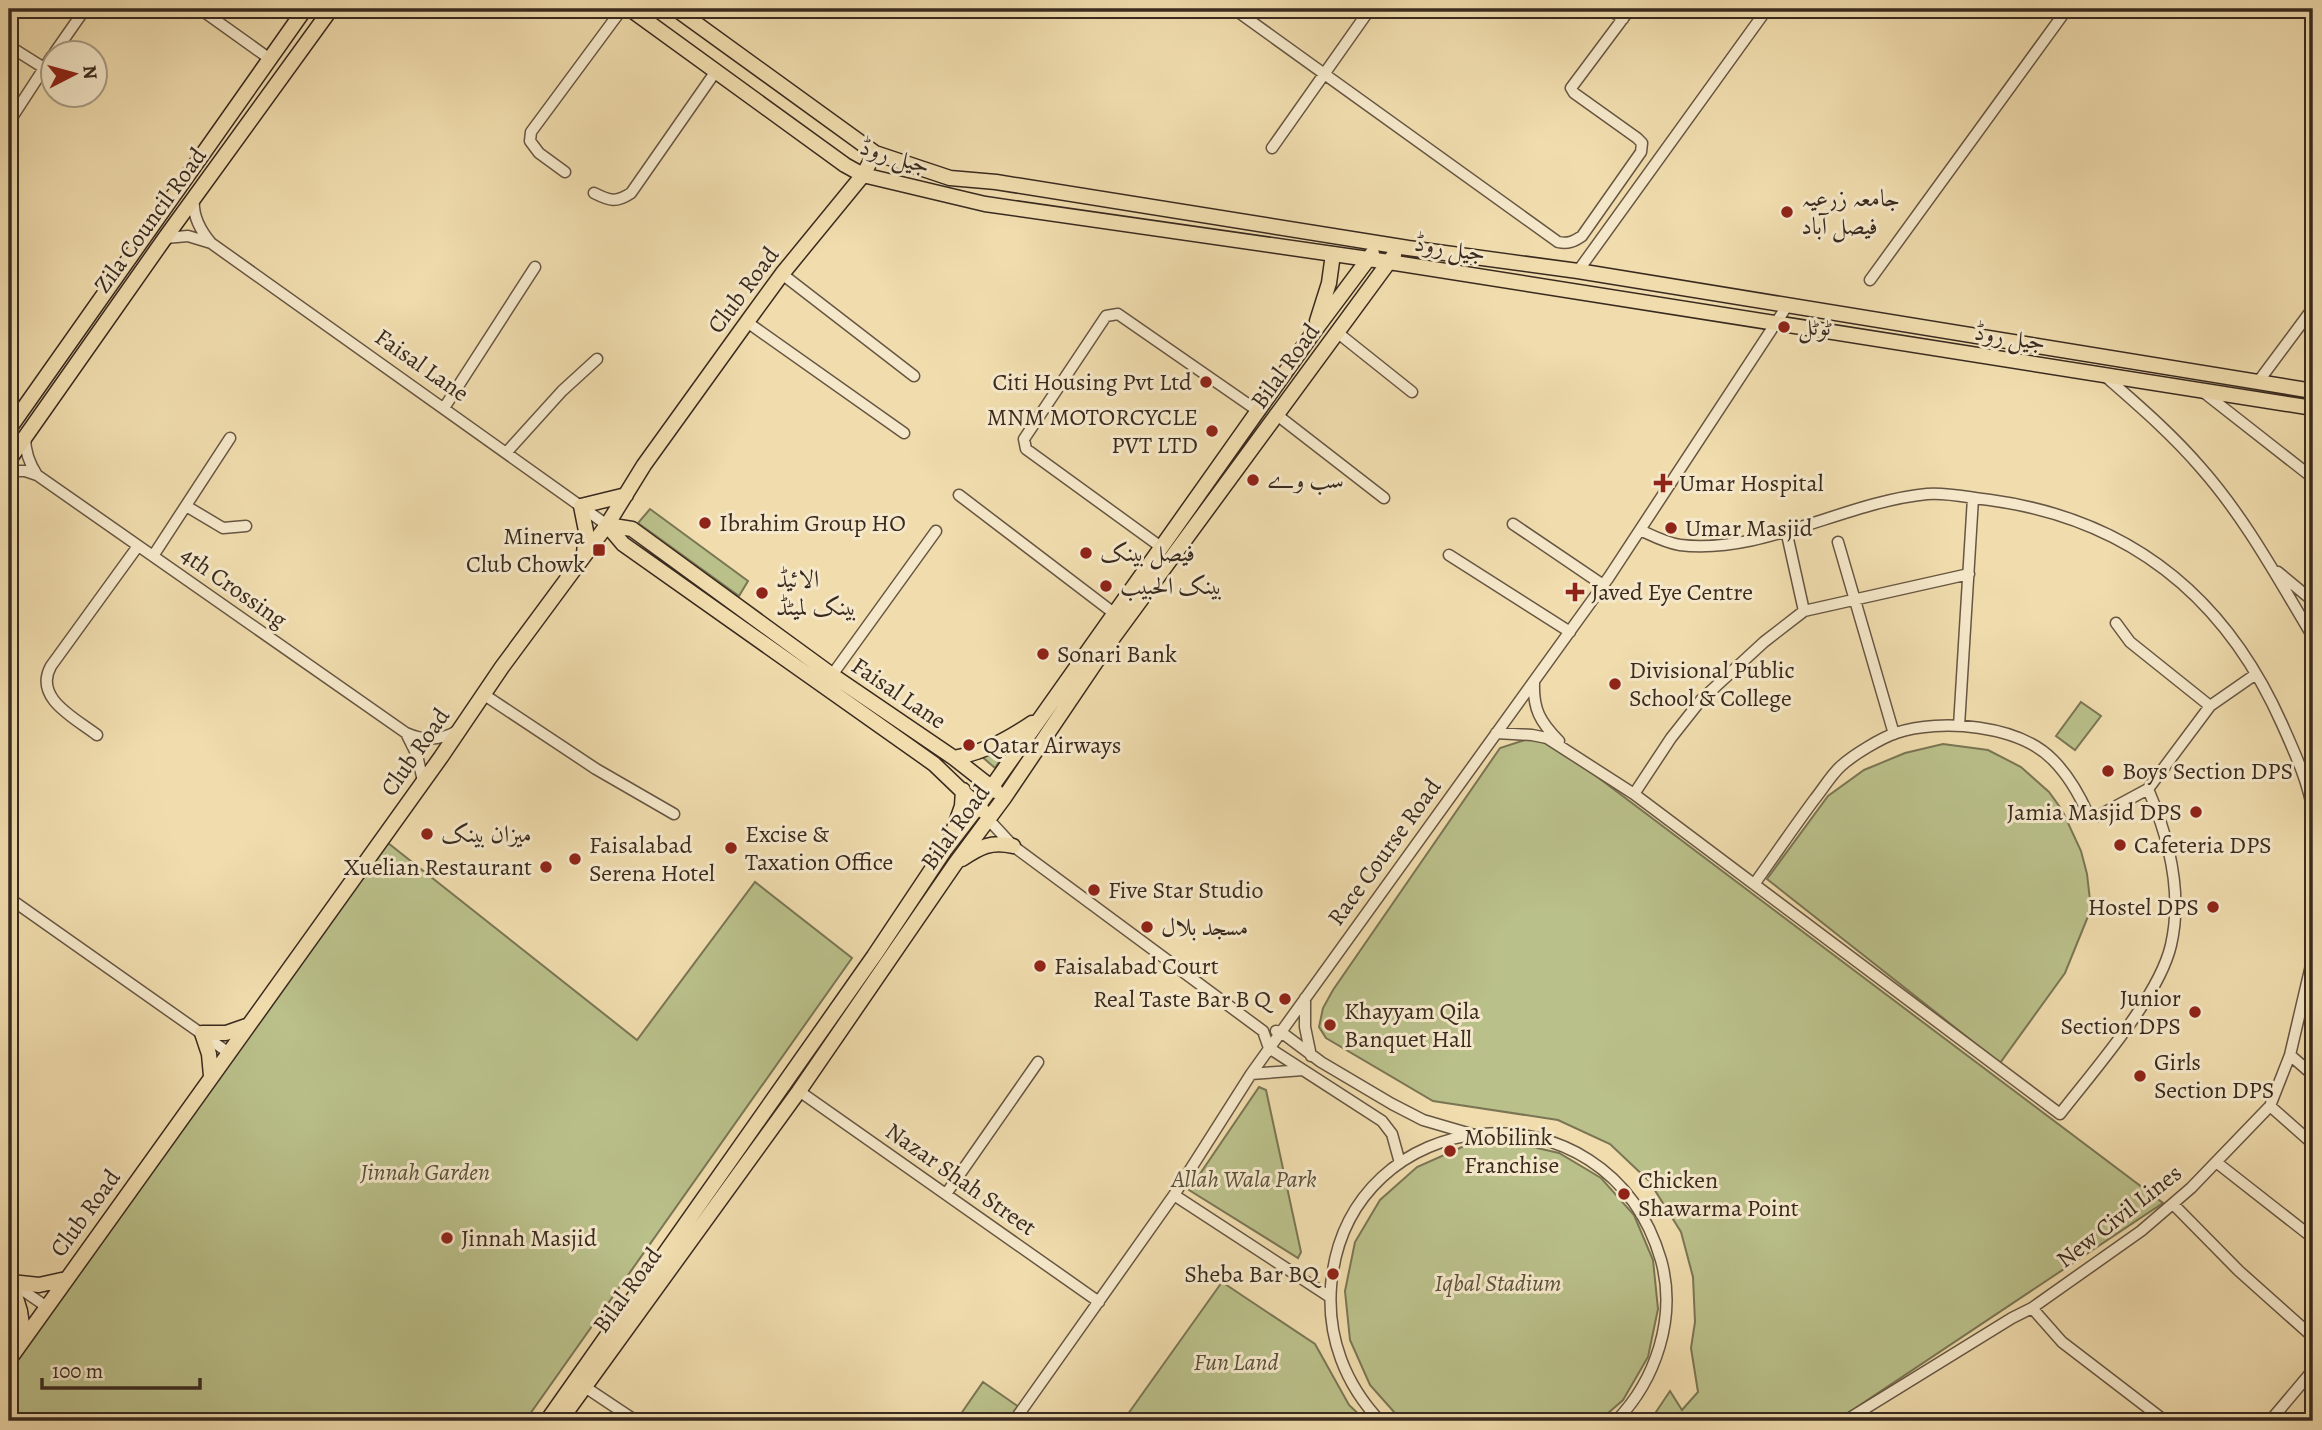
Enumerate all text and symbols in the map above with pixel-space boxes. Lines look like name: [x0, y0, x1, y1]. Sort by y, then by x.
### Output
north arrow: [38, 38, 108, 108]
text: N: [76, 64, 104, 81]
street label: جیل روڈ: [856, 130, 934, 183]
street label: Zila Council Road: [86, 141, 214, 299]
place label: جامعہ زرعیہ فیصل آباد: [1801, 182, 1900, 243]
marker: جامعہ زرعیہ فیصل آباد: [1779, 204, 1795, 220]
street label: جیل روڈ: [1412, 227, 1488, 270]
street label: Club Road: [700, 240, 786, 340]
place label: ٹوٹل: [1798, 311, 1832, 344]
street label: جیل روڈ: [1972, 316, 2048, 359]
street label: Bilal Road: [1243, 317, 1327, 415]
marker: ٹوٹل: [1776, 319, 1792, 335]
street label: Faisal Lane: [369, 321, 475, 409]
place label: Citi Housing Pvt Ltd: [993, 366, 1192, 398]
marker: Citi Housing Pvt Ltd: [1198, 374, 1214, 390]
place label: MNM MOTORCYCLE PVT LTD: [987, 401, 1198, 461]
marker: MNM MOTORCYCLE PVT LTD: [1204, 423, 1220, 439]
place label: سب وے: [1267, 464, 1344, 496]
place label: Umar Hospital: [1679, 467, 1824, 499]
marker: سب وے: [1245, 472, 1261, 488]
marker: Umar Hospital: [1653, 473, 1673, 493]
place label: Ibrahim Group HO: [719, 507, 906, 539]
place label: Umar Masjid: [1685, 512, 1813, 544]
marker: Ibrahim Group HO: [697, 515, 713, 531]
place label: Minerva Club Chowk: [466, 520, 586, 580]
marker: Umar Masjid: [1663, 520, 1679, 536]
place label: فیصل بینک: [1100, 537, 1195, 570]
street label: 4th Crossing: [174, 539, 294, 635]
marker: Minerva Club Chowk: [591, 542, 607, 558]
marker: فیصل بینک: [1078, 545, 1094, 561]
place label: الائیڈ بینک لمیٹڈ: [776, 563, 857, 623]
place label: بينک الحبيب: [1120, 570, 1222, 602]
place label: Javed Eye Centre: [1591, 576, 1753, 608]
marker: بينک الحبيب: [1098, 578, 1114, 594]
marker: Javed Eye Centre: [1565, 582, 1585, 602]
marker: الائیڈ بینک لمیٹڈ: [754, 585, 770, 601]
place label: Sonari Bank: [1057, 638, 1177, 670]
marker: Sonari Bank: [1035, 646, 1051, 662]
street label: Faisal Lane: [845, 650, 953, 736]
place label: Divisional Public School & College: [1629, 654, 1795, 714]
marker: Divisional Public School & College: [1607, 676, 1623, 692]
street label: Club Road: [373, 701, 457, 802]
place label: Qatar Airways: [983, 729, 1121, 761]
marker: Qatar Airways: [961, 737, 977, 753]
place label: Boys Section DPS: [2122, 755, 2293, 787]
marker: Boys Section DPS: [2100, 763, 2116, 779]
street label: Race Course Road: [1320, 772, 1448, 932]
street label: Bilal Road: [913, 778, 997, 876]
place label: Jamia Masjid DPS: [2007, 796, 2182, 828]
marker: Jamia Masjid DPS: [2188, 804, 2204, 820]
place label: میزان بینک: [441, 818, 532, 850]
place label: Excise & Taxation Office: [745, 818, 893, 878]
marker: میزان بینک: [419, 826, 435, 842]
place label: Faisalabad Serena Hotel: [589, 829, 715, 889]
place label: Cafeteria DPS: [2134, 829, 2272, 861]
marker: Cafeteria DPS: [2112, 837, 2128, 853]
marker: Excise & Taxation Office: [723, 840, 739, 856]
place label: Xuelian Restaurant: [344, 851, 532, 883]
marker: Faisalabad Serena Hotel: [567, 851, 583, 867]
marker: Xuelian Restaurant: [538, 859, 554, 875]
place label: Five Star Studio: [1108, 874, 1263, 906]
marker: Five Star Studio: [1086, 882, 1102, 898]
place label: Hostel DPS: [2088, 891, 2199, 923]
marker: Hostel DPS: [2205, 899, 2221, 915]
place label: مسجد بلال: [1161, 911, 1248, 943]
marker: مسجد بلال: [1139, 919, 1155, 935]
place label: Faisalabad Court: [1054, 950, 1219, 982]
marker: Faisalabad Court: [1032, 958, 1048, 974]
place label: Junior Section DPS: [2060, 982, 2181, 1042]
place label: Real Taste Bar B Q: [1093, 983, 1274, 1015]
marker: Real Taste Bar B Q: [1277, 991, 1293, 1007]
place label: Khayyam Qila Banquet Hall: [1344, 995, 1481, 1055]
marker: Junior Section DPS: [2187, 1004, 2203, 1020]
marker: Khayyam Qila Banquet Hall: [1322, 1017, 1338, 1033]
place label: Girls Section DPS: [2154, 1046, 2275, 1106]
marker: Girls Section DPS: [2132, 1068, 2148, 1084]
street label: Nazar Shah Street: [879, 1115, 1043, 1243]
place label: Mobilink Franchise: [1464, 1121, 1559, 1181]
marker: Mobilink Franchise: [1442, 1143, 1458, 1159]
park label: Jinnah Garden: [359, 1156, 490, 1188]
street label: New Civil Lines: [2050, 1157, 2188, 1275]
street label: Club Road: [42, 1163, 128, 1263]
park label: Allah Wala Park: [1169, 1163, 1317, 1195]
place label: Chicken Shawarma Point: [1638, 1164, 1799, 1224]
marker: Chicken Shawarma Point: [1616, 1186, 1632, 1202]
place label: Jinnah Masjid: [461, 1222, 597, 1254]
marker: Jinnah Masjid: [439, 1230, 455, 1246]
street label: Bilal Road: [585, 1241, 669, 1339]
place label: Sheba Bar BQ: [1184, 1258, 1322, 1290]
marker: Sheba Bar BQ: [1325, 1266, 1341, 1282]
park label: Iqbal Stadium: [1434, 1267, 1562, 1299]
scale bar: [42, 1346, 200, 1390]
park label: Fun Land: [1193, 1346, 1279, 1378]
text: 100 m: [52, 1357, 103, 1385]

